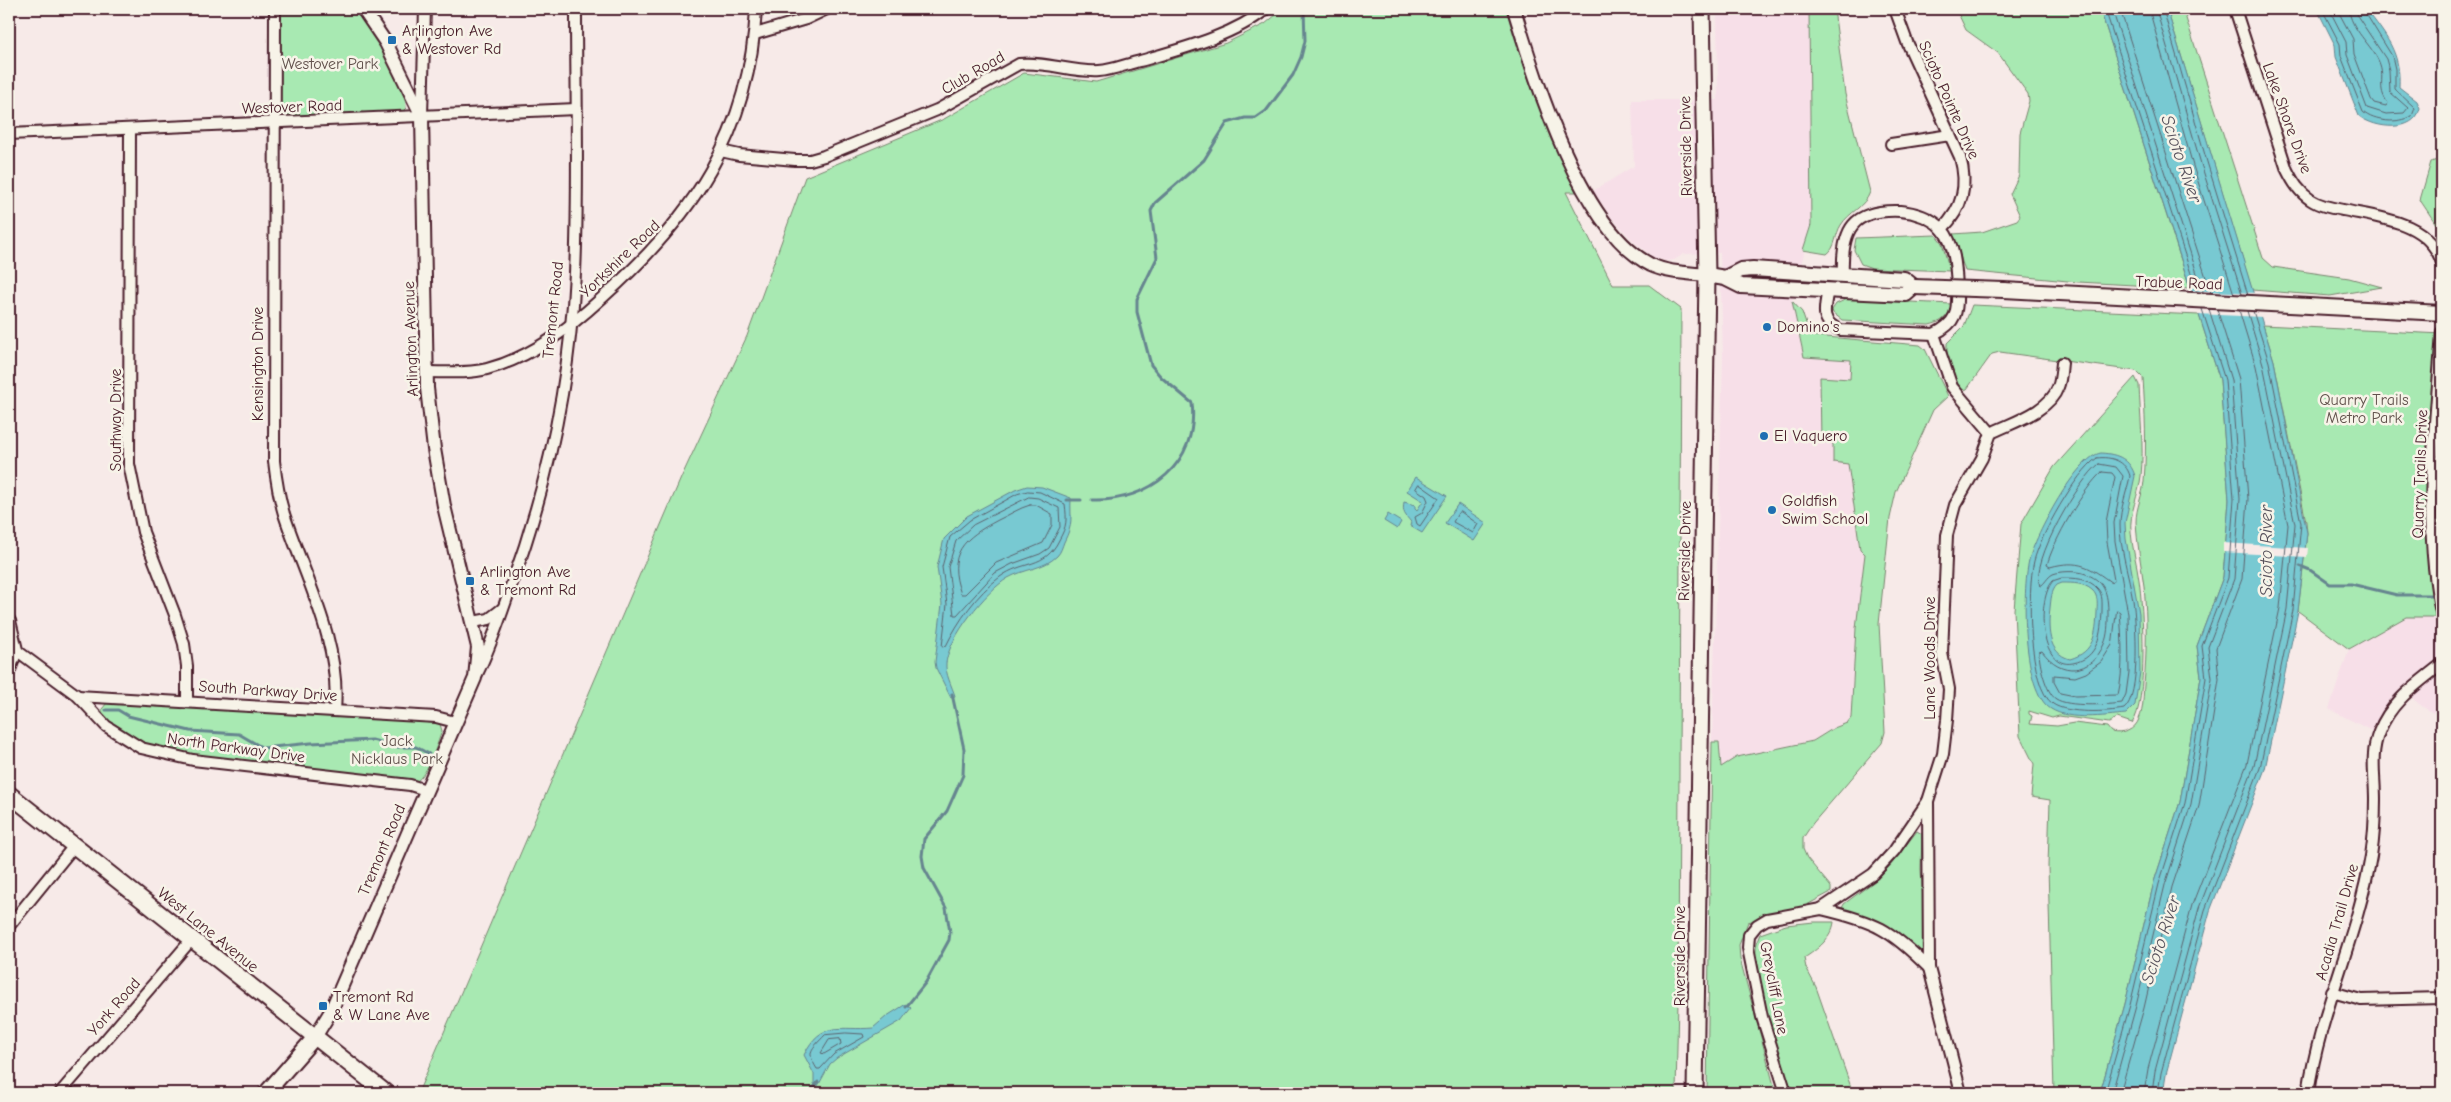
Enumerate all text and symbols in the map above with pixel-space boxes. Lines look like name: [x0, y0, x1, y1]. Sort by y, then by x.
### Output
place label: Arlington Ave & Westover Rd: [402, 22, 501, 58]
marker: Arlington Ave & Westover Rd: [386, 34, 398, 46]
street label: Scioto Pointe Drive: [1915, 38, 1983, 162]
street label: Club Road: [938, 48, 1008, 98]
park label: Westover Park: [282, 55, 379, 73]
street label: Lake Shore Drive: [2259, 60, 2315, 176]
street label: Westover Road: [241, 96, 343, 118]
street label: Riverside Drive: [1676, 96, 1696, 196]
water label: Scioto River: [2156, 112, 2206, 207]
street label: Yorkshire Road: [576, 216, 664, 302]
street label: Tremont Road: [539, 261, 567, 359]
street label: Trabue Road: [2135, 272, 2223, 294]
street label: Arlington Avenue: [400, 281, 422, 397]
street label: Kensington Drive: [249, 307, 267, 421]
place label: Domino's: [1777, 318, 1840, 336]
marker: Domino's: [1761, 321, 1773, 333]
street label: Southway Drive: [107, 368, 125, 472]
park label: Quarry Trails Metro Park: [2319, 391, 2409, 427]
street label: Quarry Trails Drive: [2409, 409, 2431, 539]
place label: El Vaquero: [1774, 427, 1847, 445]
marker: El Vaquero: [1758, 430, 1770, 442]
place label: Goldfish Swim School: [1782, 492, 1868, 528]
street label: Riverside Drive: [1675, 501, 1695, 601]
marker: Goldfish Swim School: [1766, 504, 1778, 516]
water label: Scioto River: [2256, 504, 2277, 597]
place label: Arlington Ave & Tremont Rd: [480, 563, 576, 599]
marker: Arlington Ave & Tremont Rd: [464, 575, 476, 587]
street label: Lane Woods Drive: [1921, 596, 1939, 720]
street label: South Parkway Drive: [198, 677, 338, 705]
street label: North Parkway Drive: [166, 729, 306, 767]
park label: Jack Nicklaus Park: [351, 732, 443, 768]
street label: Tremont Road: [355, 802, 409, 898]
street label: Acadia Trail Drive: [2312, 862, 2362, 982]
street label: West Lane Avenue: [154, 884, 262, 976]
water label: Scioto River: [2137, 892, 2185, 987]
street label: Riverside Drive: [1671, 906, 1689, 1006]
street label: Greycliff Lane: [1756, 940, 1792, 1036]
street label: York Road: [84, 974, 144, 1040]
place label: Tremont Rd & W Lane Ave: [333, 988, 430, 1024]
marker: Tremont Rd & W Lane Ave: [317, 1000, 329, 1012]

